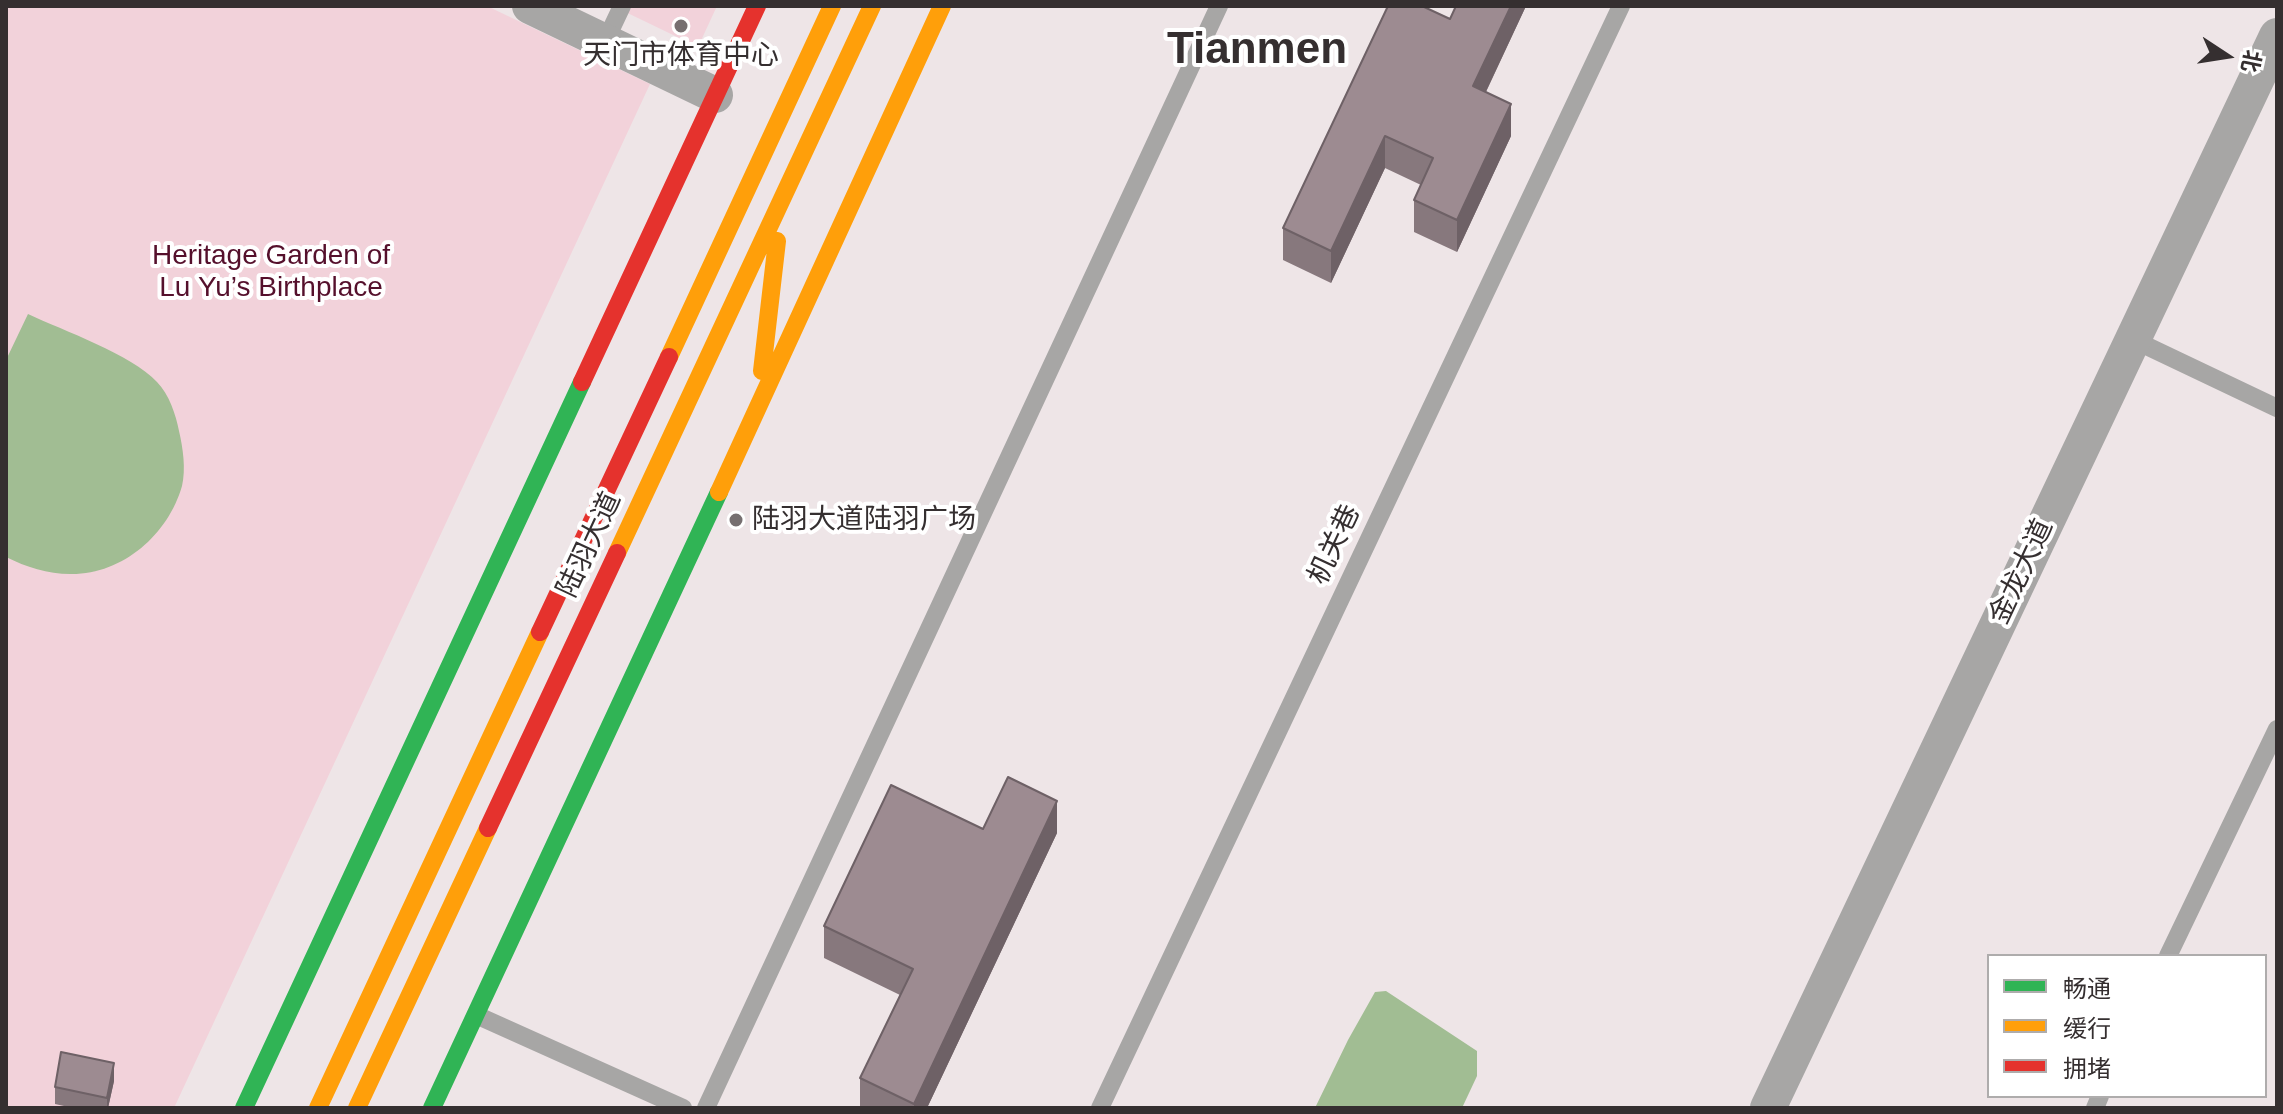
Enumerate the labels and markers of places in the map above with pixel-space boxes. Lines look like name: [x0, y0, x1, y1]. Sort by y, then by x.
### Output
marker: 天门市体育中心: [672, 17, 690, 35]
place label: 天门市体育中心: [583, 39, 779, 73]
place label: 陆羽大道陆羽广场: [752, 503, 976, 537]
marker: 陆羽大道陆羽广场: [727, 511, 745, 529]

